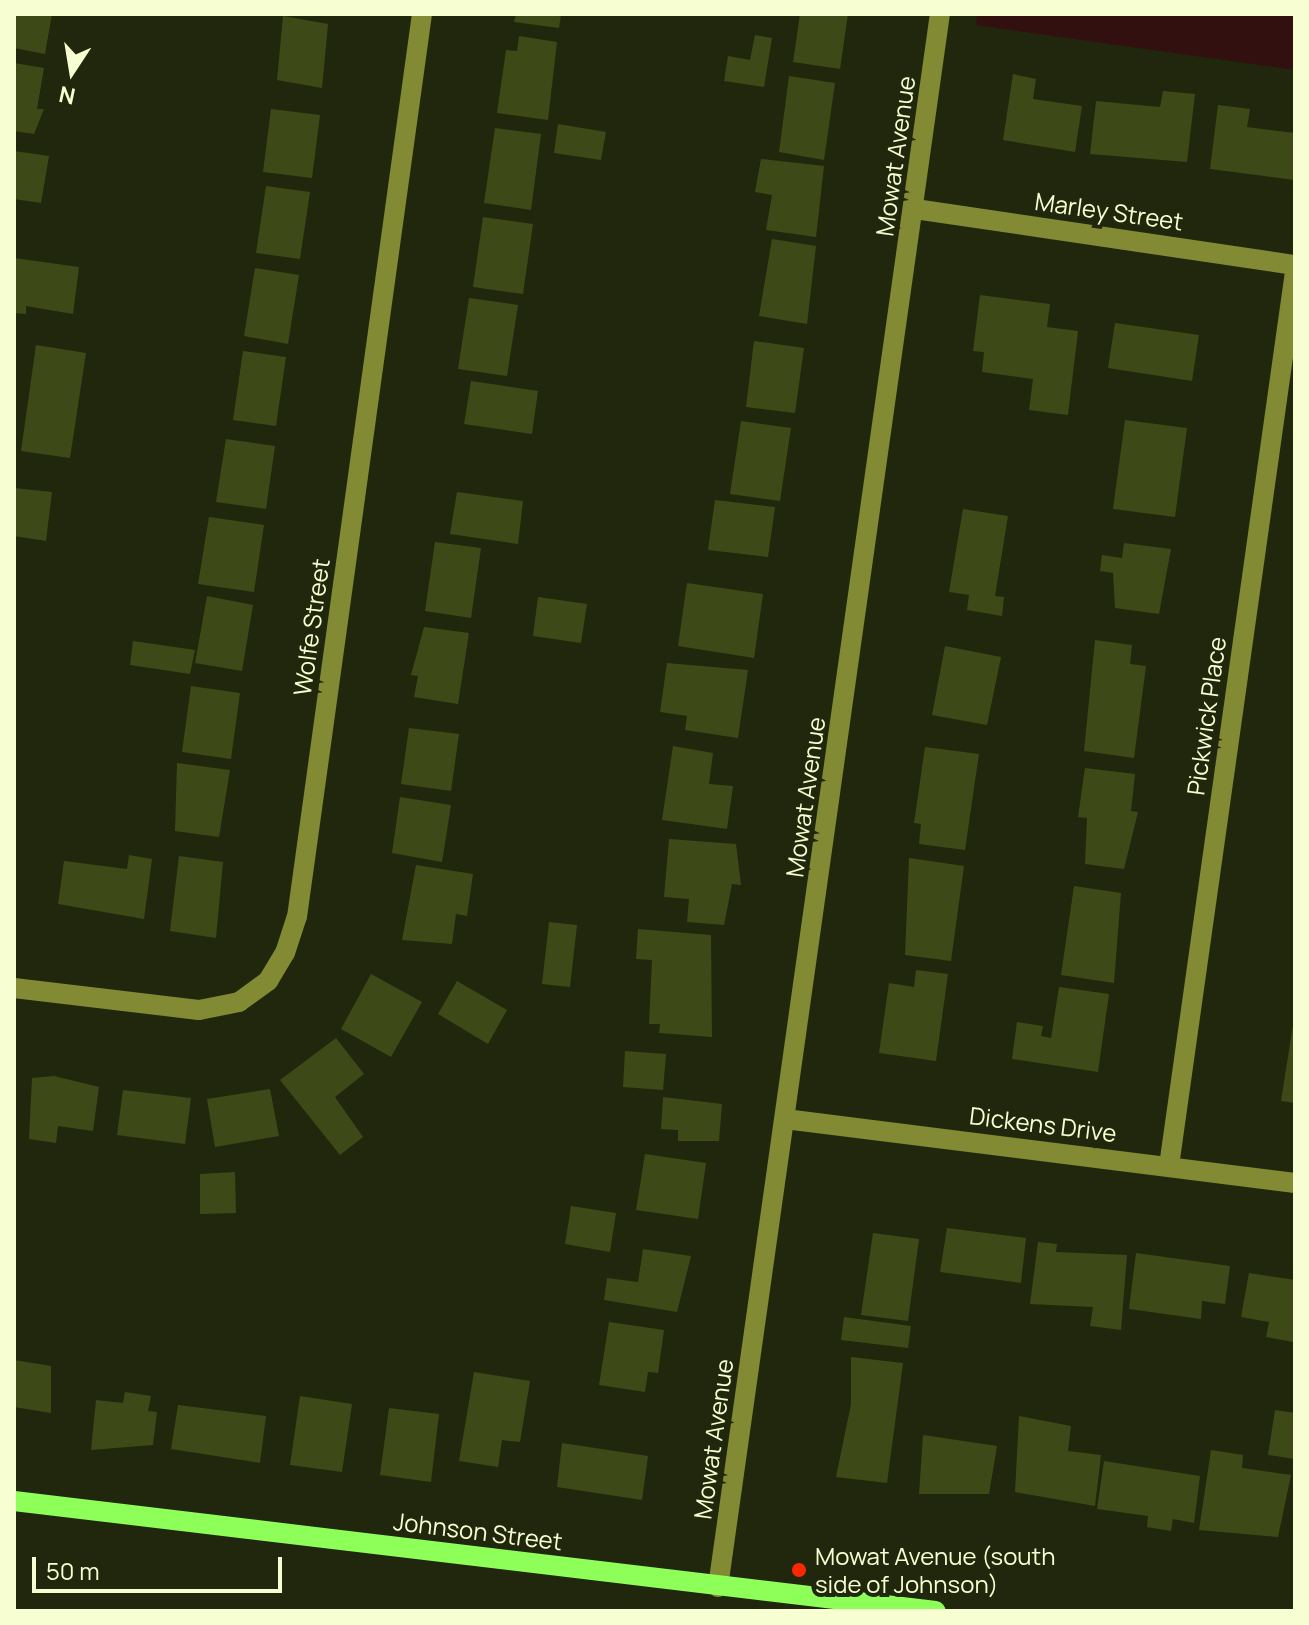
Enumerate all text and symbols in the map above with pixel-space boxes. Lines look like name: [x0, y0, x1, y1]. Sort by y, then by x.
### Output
north arrow: [32, 32, 112, 112]
street label: Mowat Avenue: [870, 74, 920, 238]
text: N: [56, 79, 78, 112]
street label: Marley Street: [1033, 186, 1185, 236]
street label: Wolfe Street: [287, 557, 335, 697]
street label: Pickwick Place: [1181, 635, 1231, 797]
street label: Mowat Avenue: [780, 715, 830, 879]
street label: Dickens Drive: [968, 1101, 1118, 1147]
street label: Mowat Avenue: [688, 1357, 738, 1521]
street label: Johnson Street: [392, 1506, 564, 1556]
scale bar: [36, 1541, 286, 1591]
place label: Mowat Avenue (south side of Johnson): [815, 1542, 1055, 1598]
text: 50 m: [46, 1554, 100, 1587]
marker: Mowat Avenue (south side of Johnson): [790, 1561, 808, 1579]

